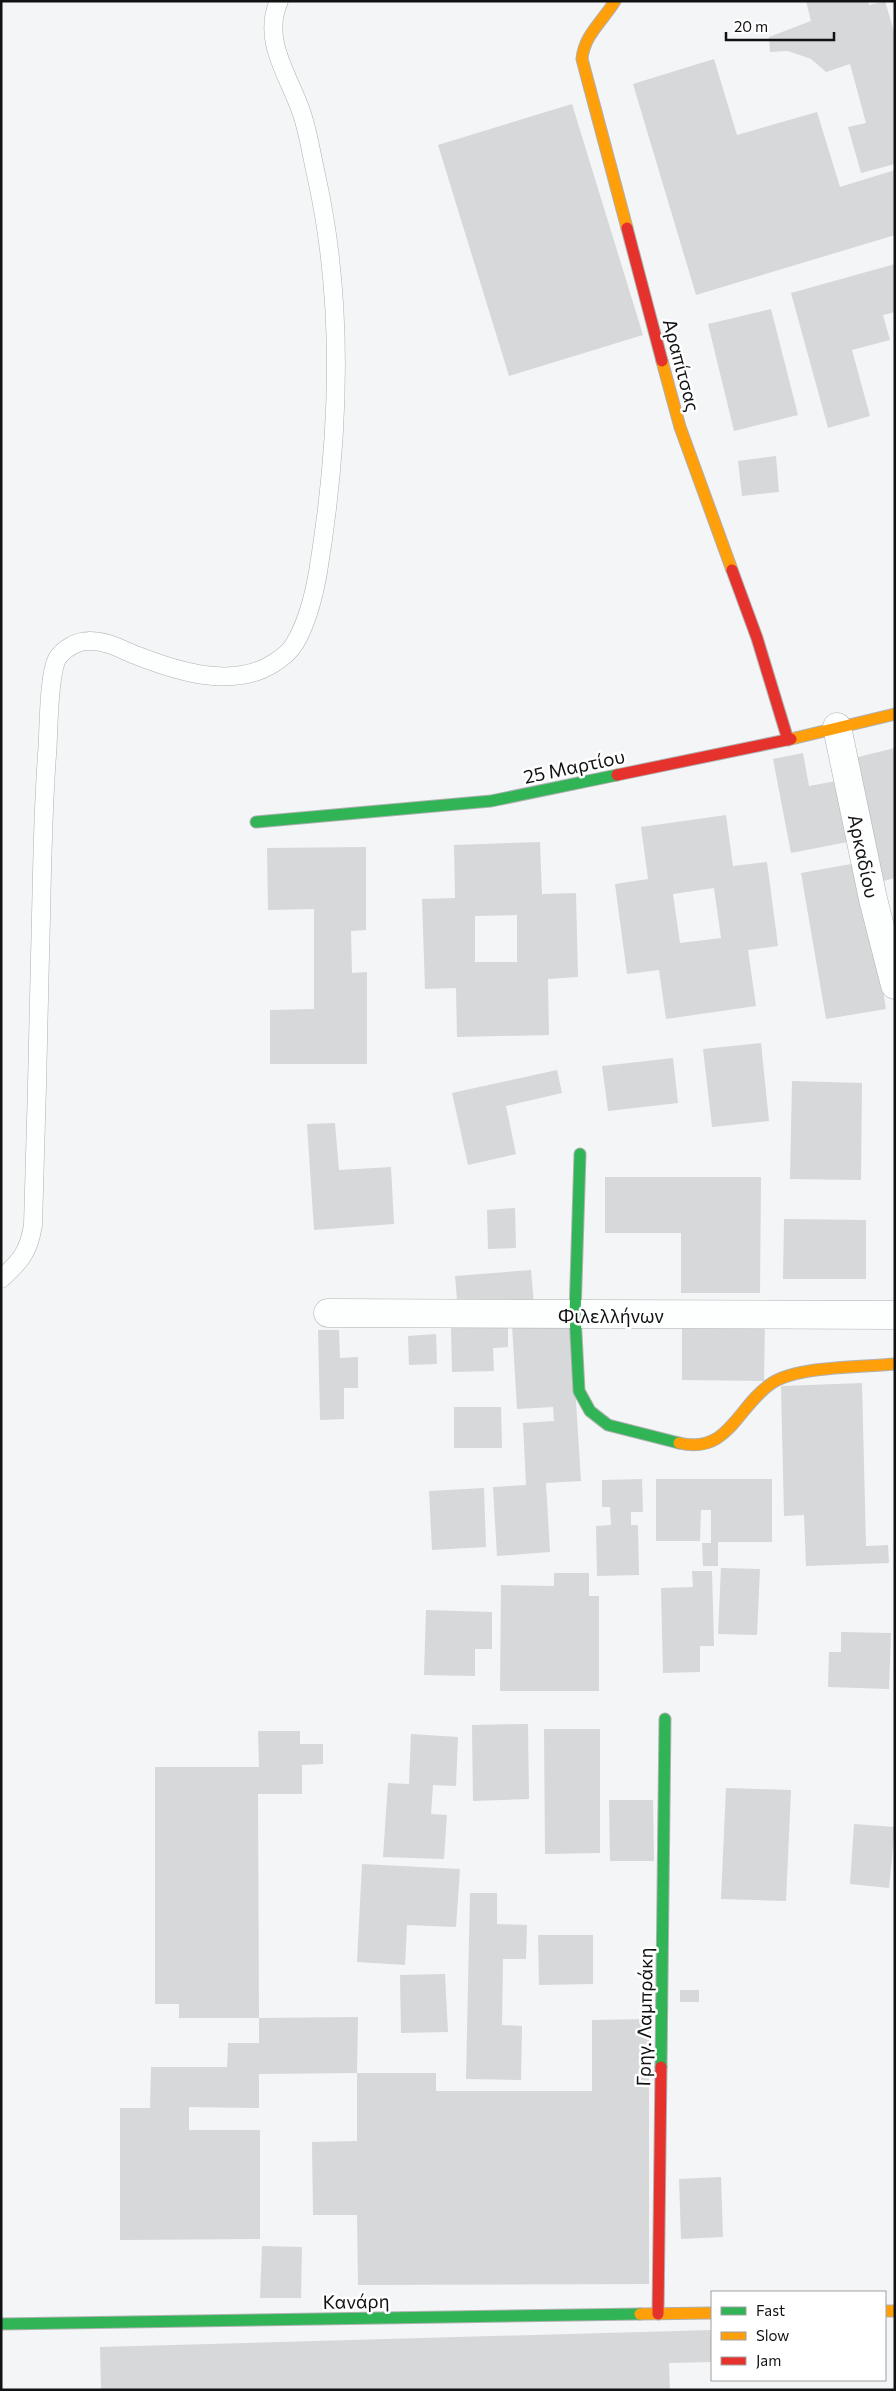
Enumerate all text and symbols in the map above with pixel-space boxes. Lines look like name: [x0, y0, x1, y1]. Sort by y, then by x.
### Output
scale bar: [726, 10, 834, 42]
text: 20 m: [734, 17, 768, 35]
street label: Αραπίτσας: [659, 316, 705, 414]
street label: 25 Μαρτίου: [521, 744, 627, 788]
street label: Αρκαδίου: [844, 812, 884, 900]
street label: Φιλελλήνων: [558, 1304, 664, 1327]
street label: Γρηγ. Λαμπράκη: [631, 1947, 657, 2087]
street label: Κανάρη: [322, 2289, 390, 2313]
legend: [711, 2291, 886, 2381]
text: Fast: [756, 2301, 785, 2319]
text: Slow: [756, 2326, 789, 2344]
text: Jam: [756, 2351, 781, 2369]

